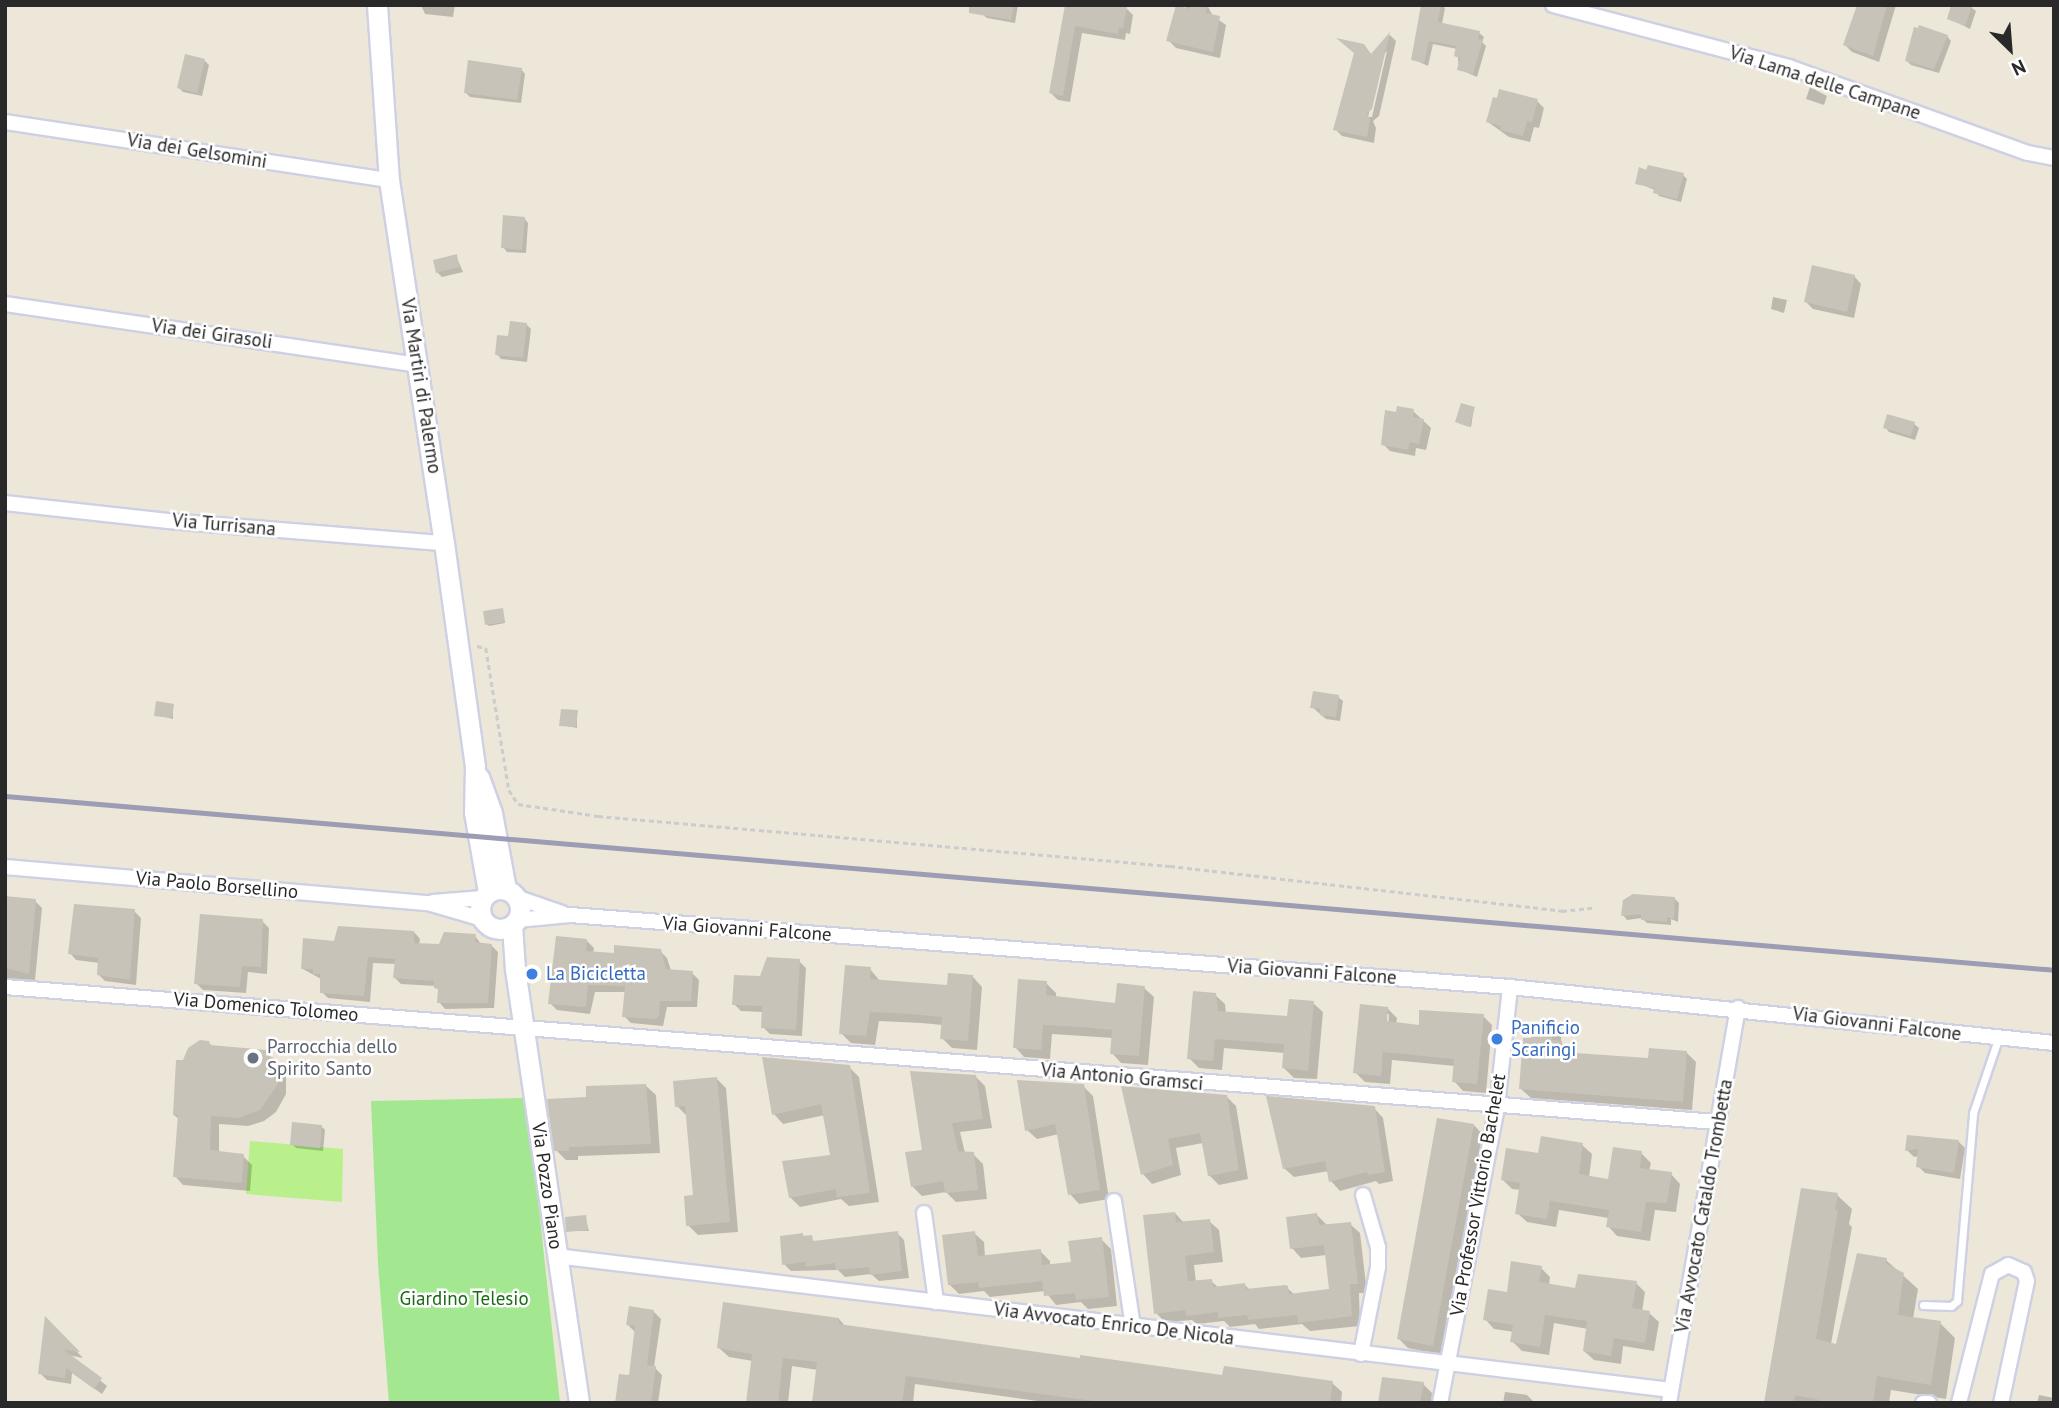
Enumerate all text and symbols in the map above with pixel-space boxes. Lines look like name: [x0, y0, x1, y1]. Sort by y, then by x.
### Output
north arrow: [1975, 14, 2045, 84]
street label: Via Lama delle Campane: [1726, 41, 1924, 125]
text: N: [2008, 55, 2030, 82]
street label: Via dei Gelsomini: [125, 129, 269, 173]
street label: Via Martiri di Palermo: [396, 297, 446, 475]
street label: Via dei Girasoli: [150, 314, 274, 354]
street label: Via Turrisana: [171, 509, 277, 541]
street label: Via Paolo Borsellino: [135, 867, 299, 903]
street label: Via Giovanni Falcone: [662, 912, 832, 946]
street label: Via Giovanni Falcone: [1227, 955, 1397, 989]
place label: La Bicicletta: [546, 963, 646, 985]
marker: La Bicicletta: [524, 966, 540, 982]
street label: Via Domenico Tolomeo: [172, 988, 360, 1026]
street label: Via Giovanni Falcone: [1791, 1002, 1963, 1046]
place label: Panificio Scaringi: [1511, 1017, 1580, 1061]
marker: Panificio Scaringi: [1489, 1031, 1505, 1047]
place label: Parrocchia dello Spirito Santo: [267, 1036, 397, 1080]
marker: Parrocchia dello Spirito Santo: [245, 1050, 261, 1066]
street label: Via Antonio Gramsci: [1039, 1059, 1205, 1095]
street label: Via Professor Vittorio Bachelet: [1445, 1072, 1511, 1318]
street label: Via Avvocato Cataldo Trombetta: [1670, 1077, 1738, 1335]
street label: Via Pozzo Piano: [527, 1121, 567, 1251]
park label: Giardino Telesio: [399, 1288, 529, 1310]
street label: Via Avvocato Enrico De Nicola: [992, 1298, 1236, 1350]

